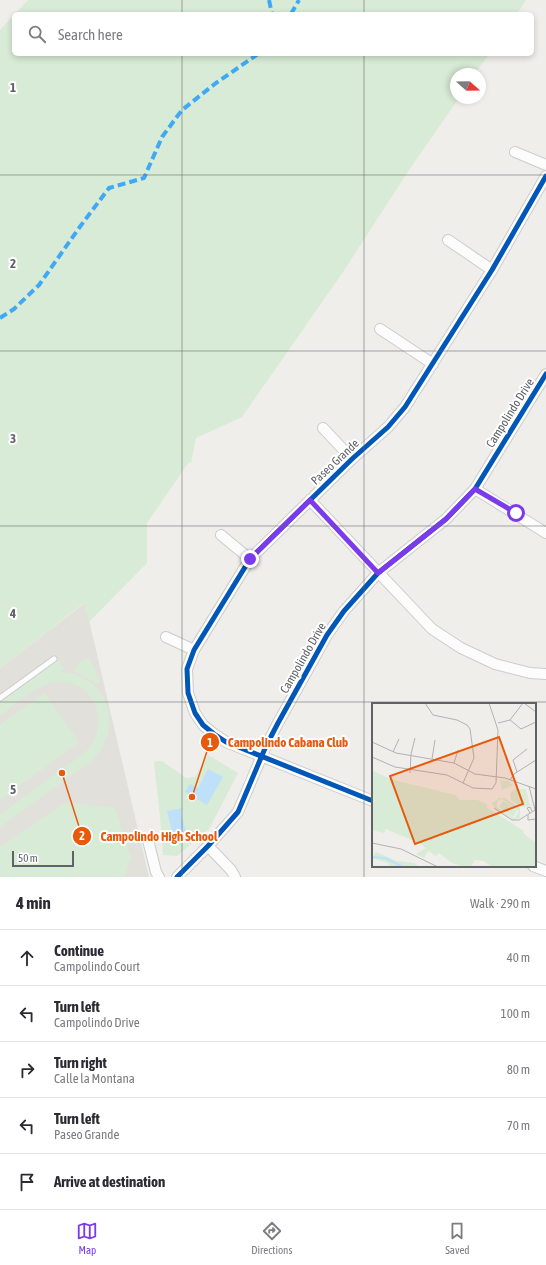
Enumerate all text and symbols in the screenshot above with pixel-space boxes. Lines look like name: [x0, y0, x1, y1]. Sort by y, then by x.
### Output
search box: [12, 12, 534, 56]
icon: search: [26, 23, 48, 45]
text: Search here: [58, 26, 123, 43]
north arrow: [450, 68, 486, 104]
text: 1: [10, 80, 16, 95]
text: 2: [10, 256, 16, 271]
street label: Campolindo Drive: [483, 376, 537, 450]
text: 3: [10, 431, 16, 446]
street label: Paseo Grande: [308, 436, 362, 488]
route start: [507, 504, 525, 522]
route end: [241, 550, 259, 568]
text: 4: [9, 606, 16, 621]
street label: Campolindo Drive: [277, 620, 329, 696]
inset map: [372, 703, 536, 867]
callout: Campolindo Cabana Club: [200, 730, 357, 755]
text: Campolindo Cabana Club: [228, 735, 348, 750]
text: 1: [207, 736, 213, 750]
text: 5: [10, 782, 16, 797]
callout: Campolindo High School: [72, 824, 225, 849]
text: 2: [79, 829, 85, 843]
text: Campolindo High School: [101, 829, 218, 844]
scale bar: [12, 849, 74, 868]
text: 50 m: [18, 852, 38, 864]
text: 4 min: [16, 893, 51, 913]
text: Walk · 290 m: [470, 896, 530, 911]
text: Continue: [54, 942, 104, 959]
icon: ahead: [16, 947, 38, 969]
text: 40 m: [507, 950, 530, 965]
text: Campolindo Court: [54, 959, 140, 974]
text: Turn left: [54, 998, 100, 1015]
icon: left: [16, 1003, 38, 1025]
text: 100 m: [501, 1006, 530, 1021]
text: Campolindo Drive: [54, 1015, 140, 1030]
text: Turn right: [54, 1054, 107, 1071]
icon: right: [16, 1059, 38, 1081]
text: 80 m: [507, 1062, 530, 1077]
text: Calle la Montana: [54, 1071, 135, 1086]
text: Turn left: [54, 1110, 100, 1127]
icon: left: [16, 1115, 38, 1137]
text: 70 m: [507, 1118, 530, 1133]
text: Paseo Grande: [54, 1127, 119, 1142]
icon: arrive: [16, 1171, 38, 1193]
text: Arrive at destination: [54, 1173, 165, 1190]
tab: Map: [76, 1220, 98, 1256]
tab: Directions: [251, 1220, 292, 1256]
tab: Saved: [445, 1220, 470, 1256]

